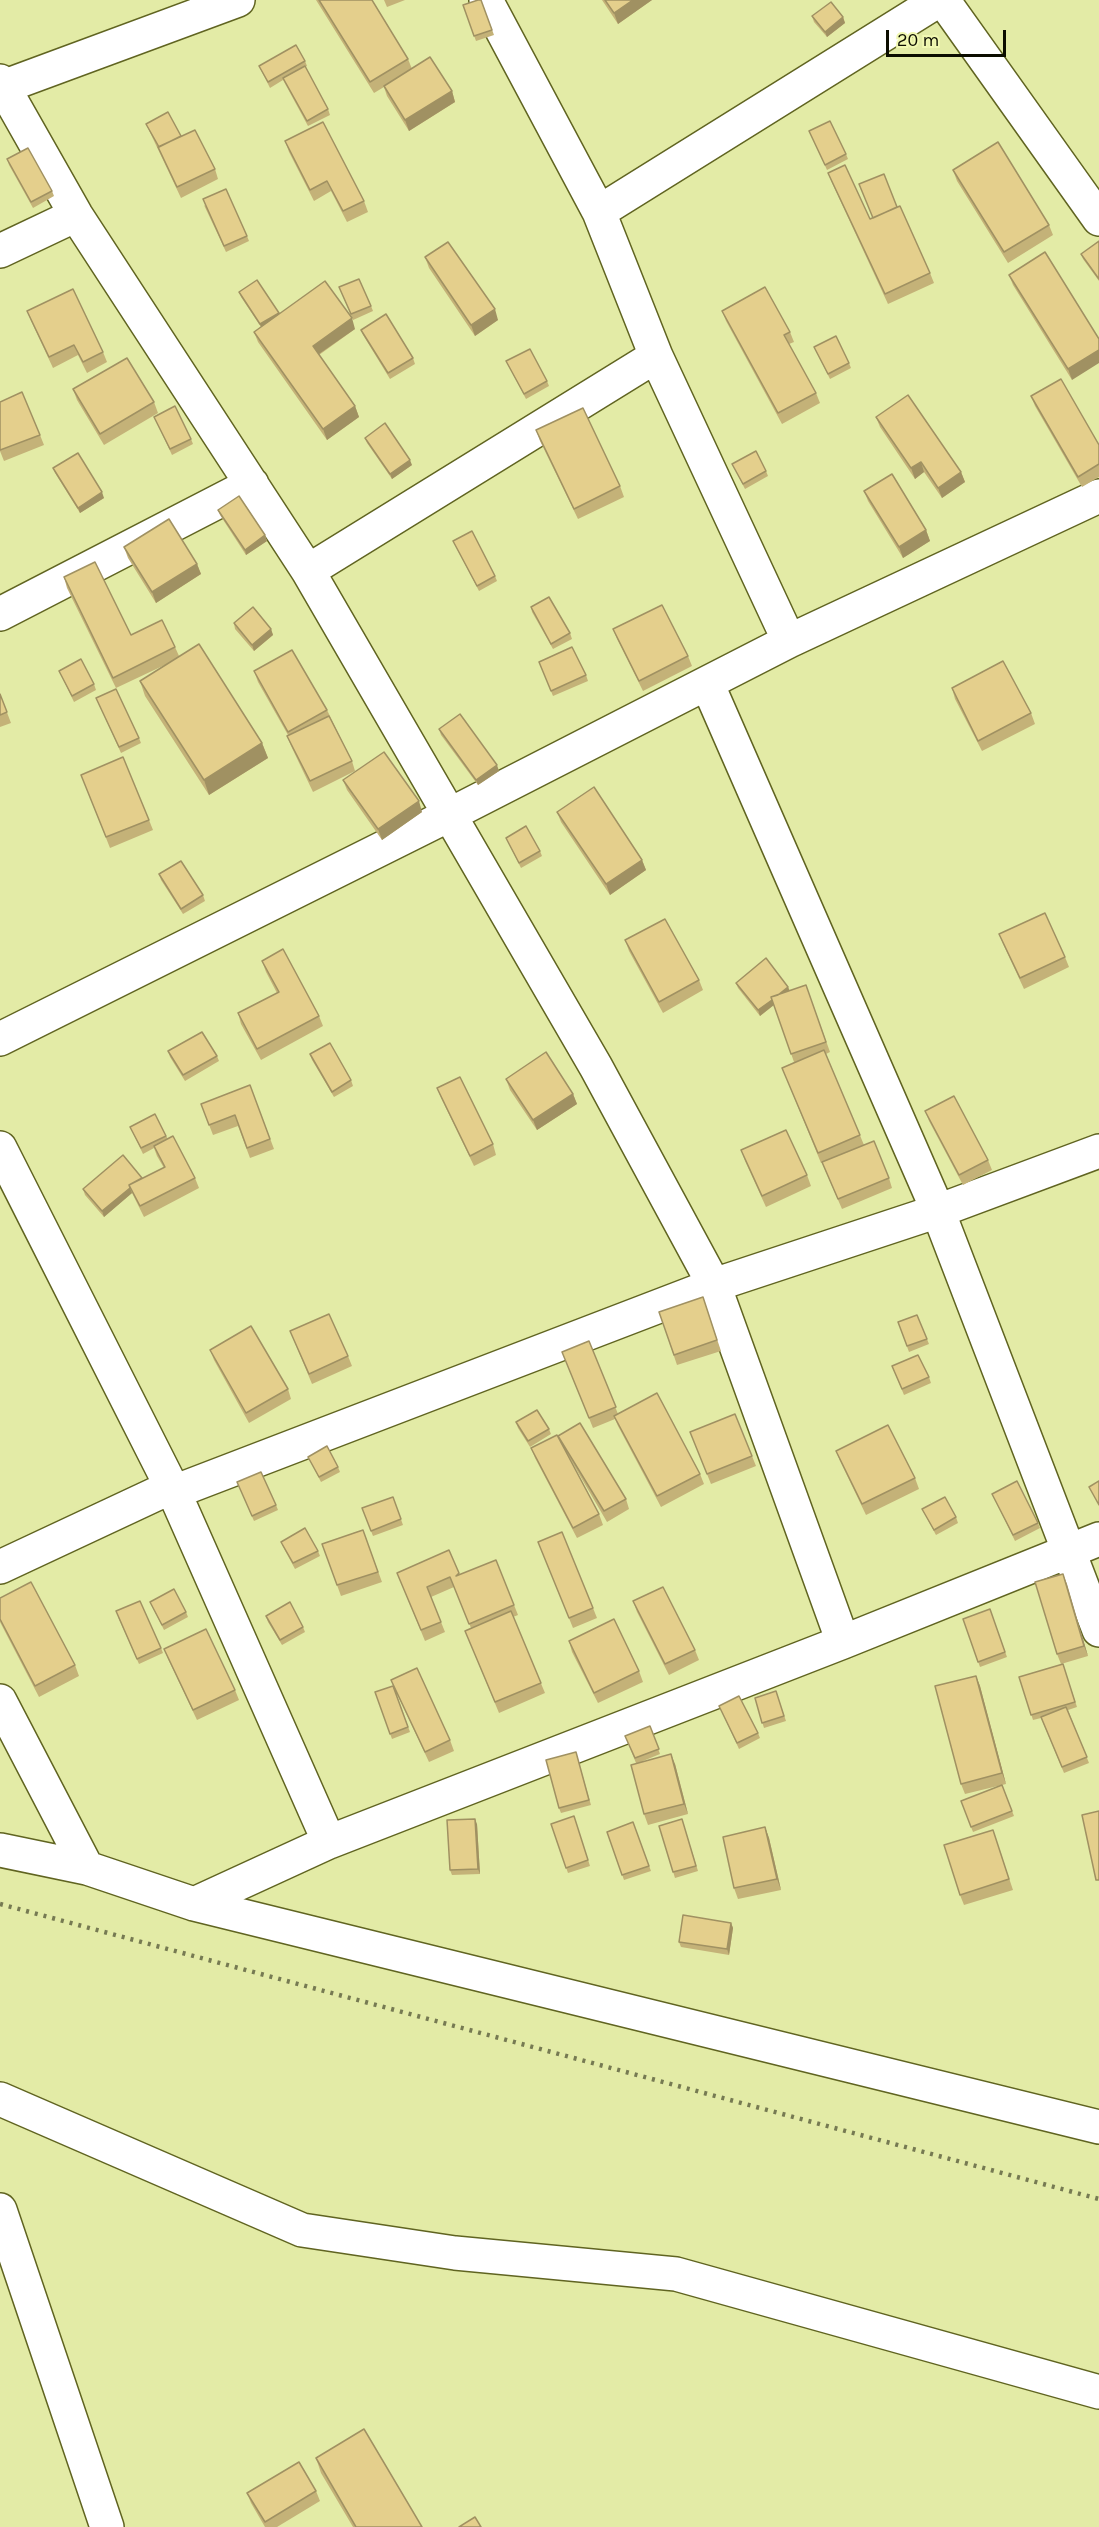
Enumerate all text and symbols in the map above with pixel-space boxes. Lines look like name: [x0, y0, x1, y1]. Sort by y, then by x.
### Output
scale bar: [889, 18, 1009, 56]
text: 20 m: [897, 29, 939, 51]

